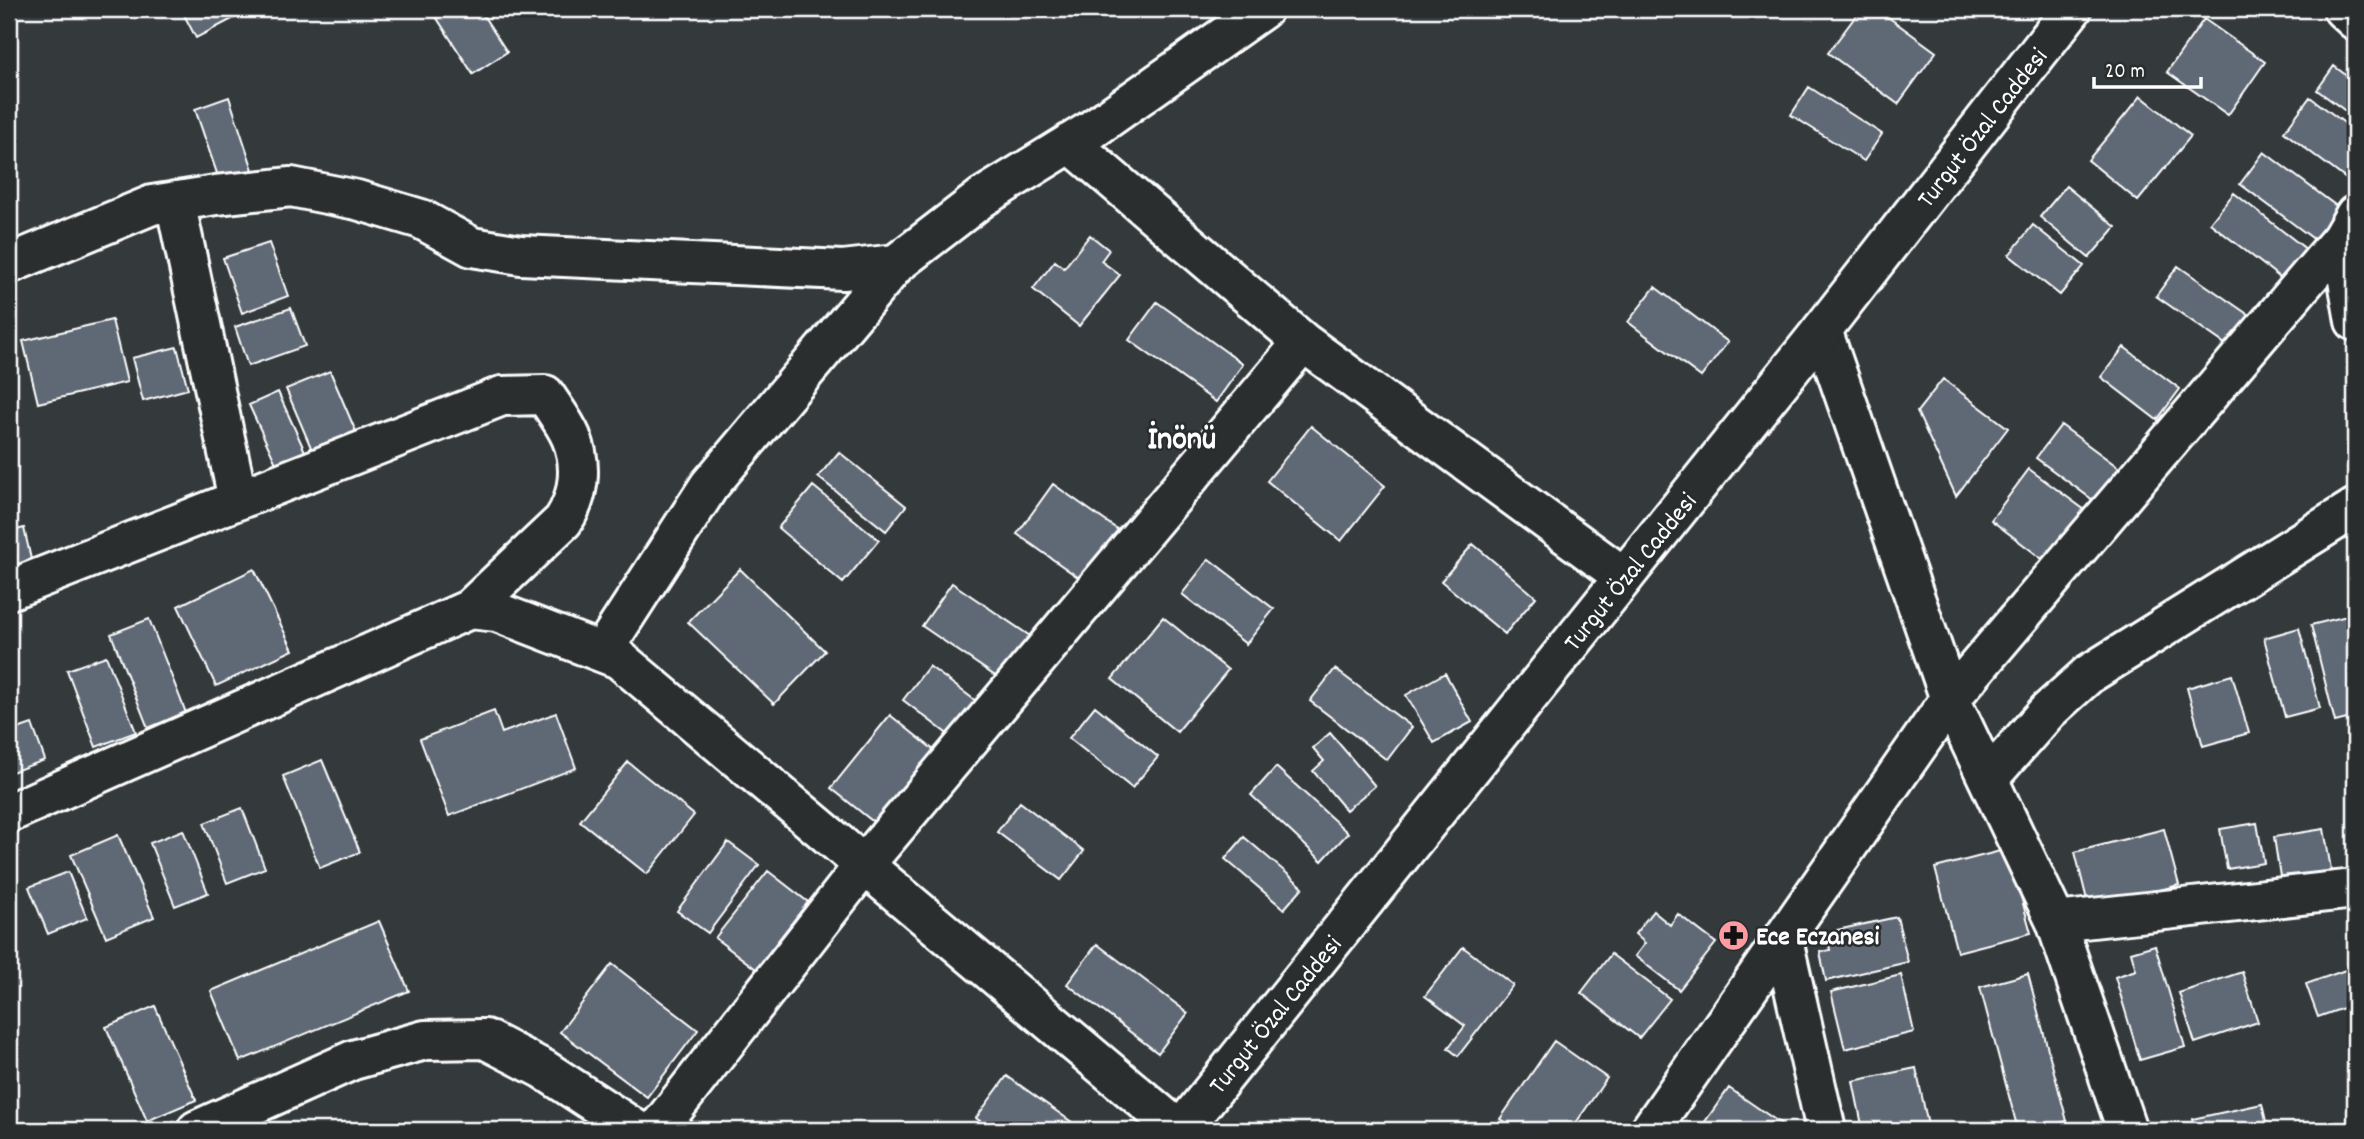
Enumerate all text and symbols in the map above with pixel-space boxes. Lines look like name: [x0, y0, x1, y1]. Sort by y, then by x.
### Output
street label: Turgut Özal Caddesi: [1909, 41, 2058, 217]
scale bar: [2094, 46, 2201, 90]
text: 20 m: [2105, 58, 2145, 88]
district label: İnönü: [1148, 418, 1216, 465]
street label: Turgut Özal Caddesi: [1556, 486, 1707, 660]
pharmacy icon: Ece Eczanesi: [1716, 918, 1750, 952]
place label: Ece Eczanesi: [1756, 920, 1879, 957]
street label: Turgut Özal Caddesi: [1201, 929, 1352, 1103]

